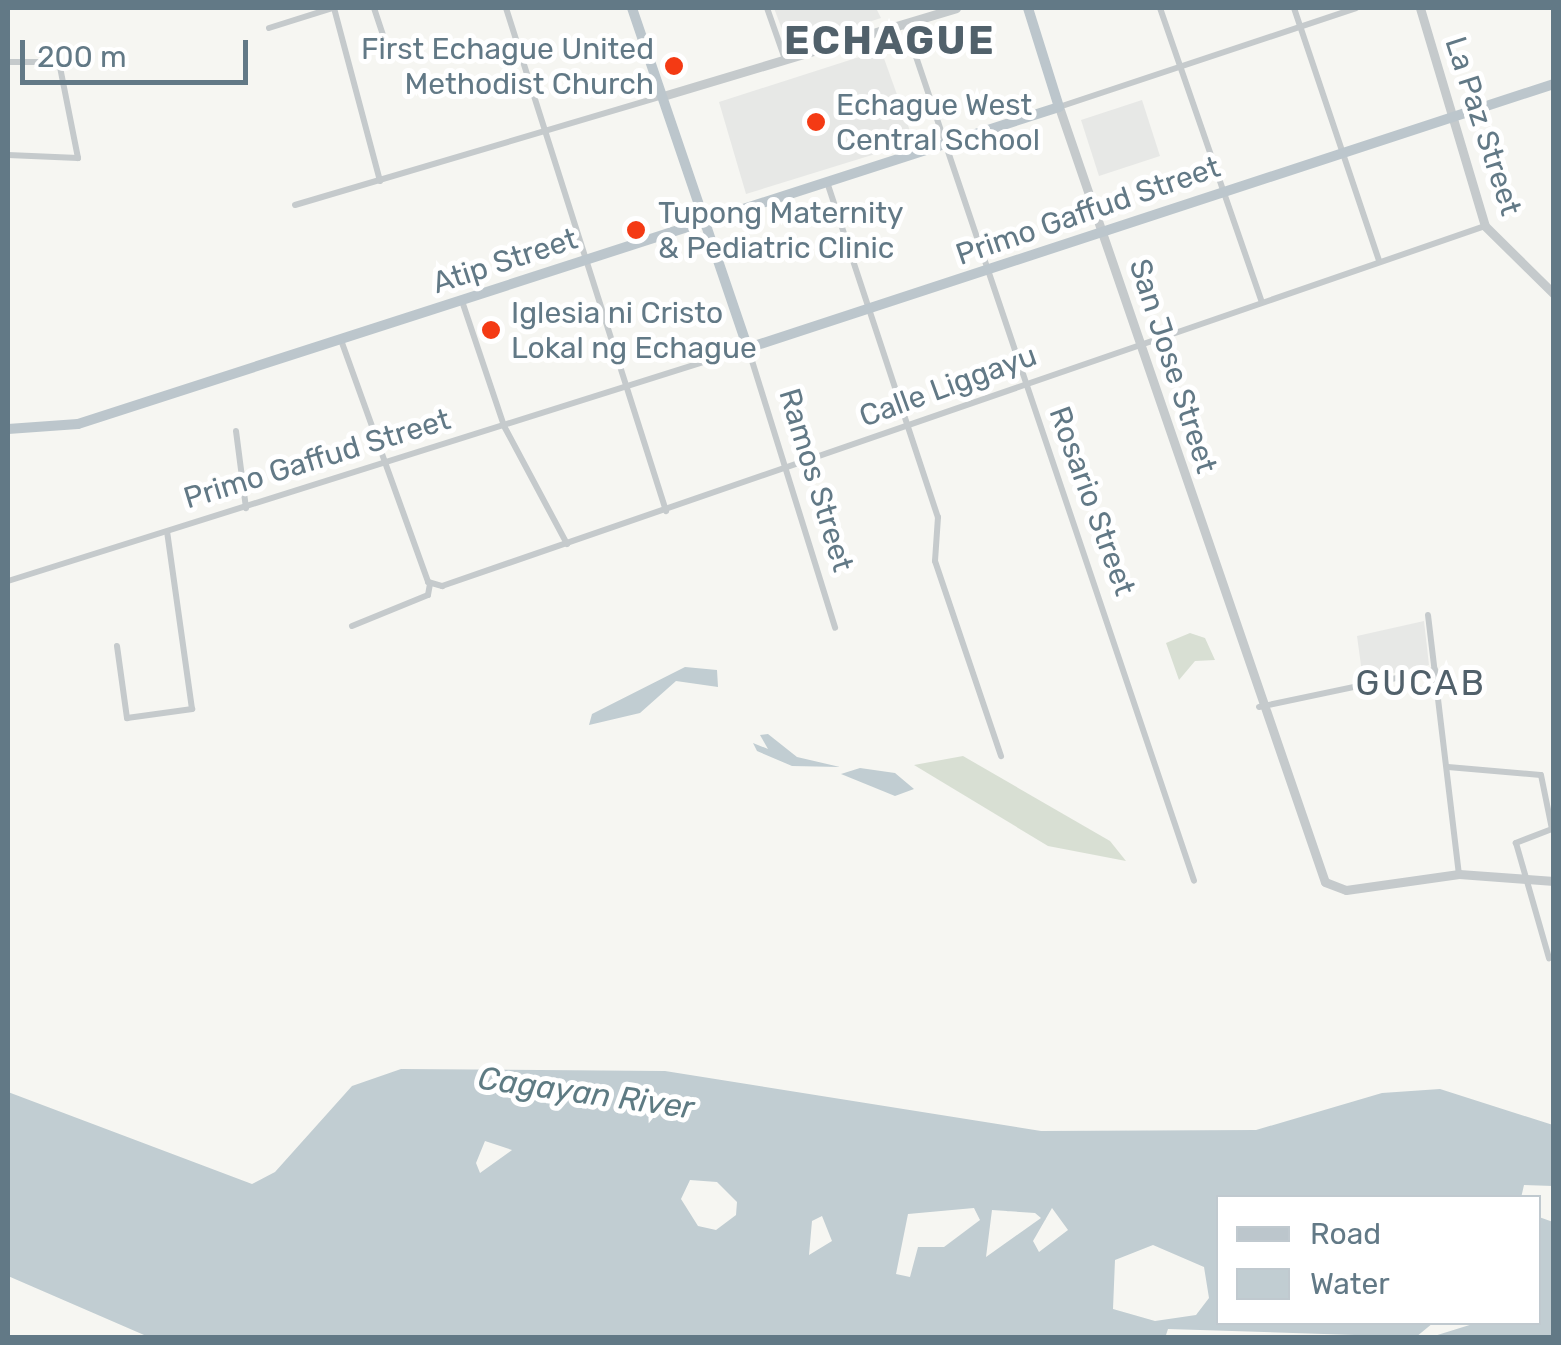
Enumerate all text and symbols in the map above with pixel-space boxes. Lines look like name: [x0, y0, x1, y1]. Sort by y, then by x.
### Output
district label: ECHAGUE: [784, 17, 996, 65]
scale bar: [25, 20, 252, 82]
place label: First Echague United Methodist Church: [361, 31, 654, 102]
street label: La Paz Street: [1437, 32, 1529, 220]
text: 200 m: [37, 39, 127, 75]
marker: First Echague United Methodist Church: [663, 55, 685, 77]
place label: Echague West Central School: [836, 87, 1040, 158]
marker: Echague West Central School: [805, 111, 827, 133]
street label: Primo Gaffud Street: [951, 149, 1225, 273]
place label: Tupong Maternity & Pediatric Clinic: [658, 195, 903, 266]
marker: Tupong Maternity & Pediatric Clinic: [623, 217, 649, 243]
street label: Atip Street: [428, 221, 582, 301]
street label: San Jose Street: [1121, 254, 1225, 478]
place label: Iglesia ni Cristo Lokal ng Echague: [511, 295, 757, 366]
marker: Iglesia ni Cristo Lokal ng Echague: [480, 319, 502, 341]
street label: Calle Liggayu: [854, 337, 1042, 435]
street label: Ramos Street: [771, 384, 861, 576]
street label: Primo Gaffud Street: [179, 401, 455, 517]
street label: Rosario Street: [1041, 402, 1143, 600]
district label: GUCAB: [1356, 662, 1486, 704]
water label: Cagayan River: [476, 1059, 696, 1127]
legend: [1216, 1195, 1541, 1325]
text: Road: [1310, 1216, 1381, 1252]
text: Water: [1310, 1266, 1390, 1302]

